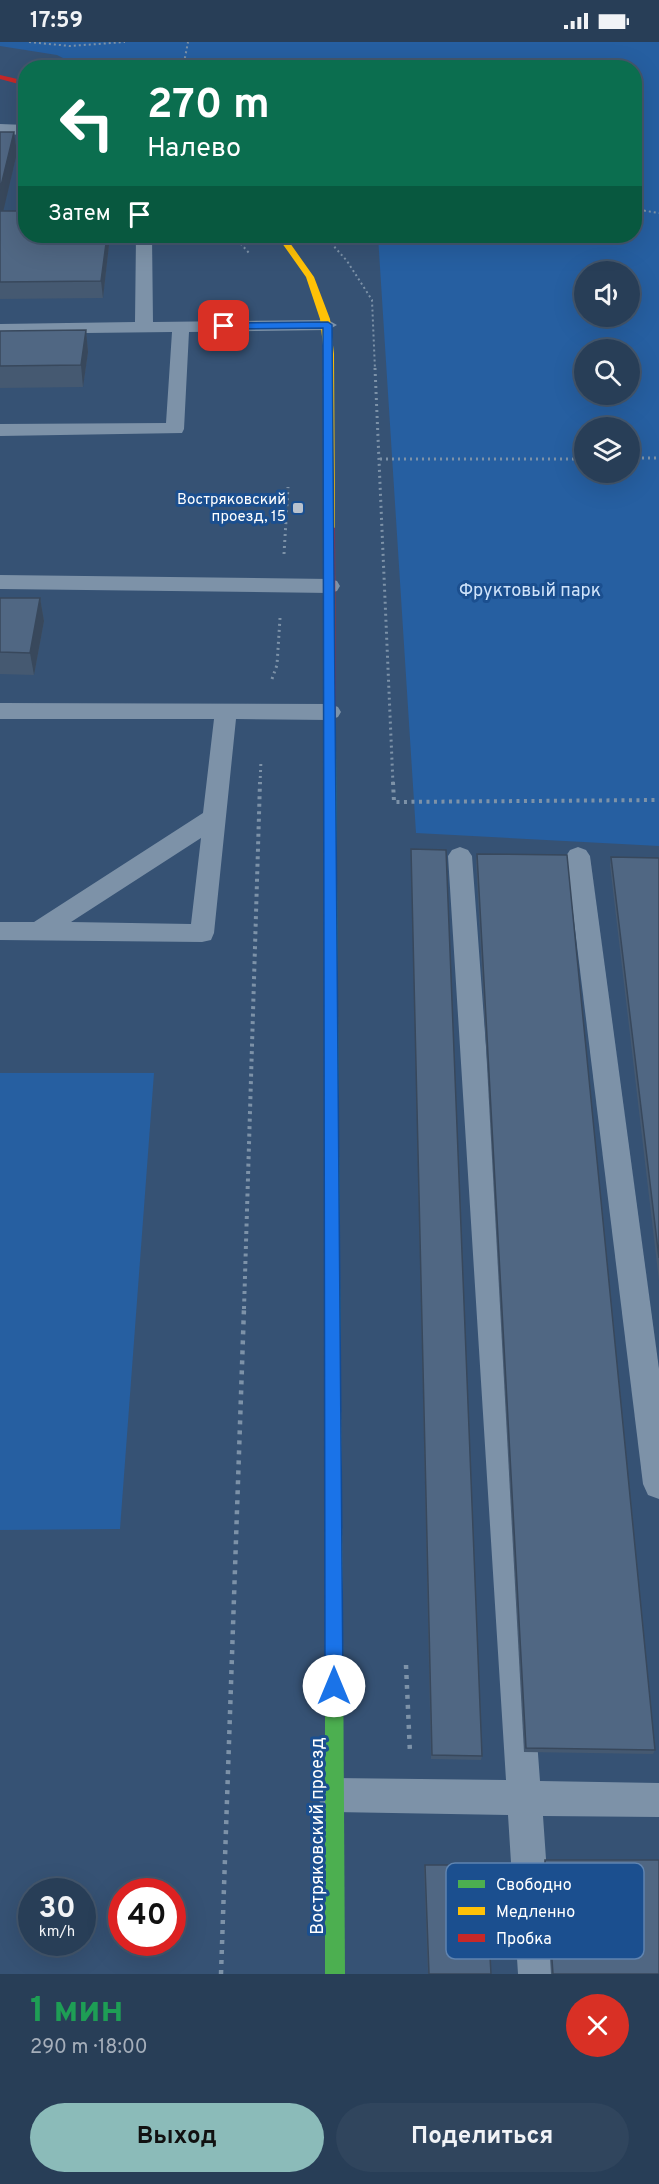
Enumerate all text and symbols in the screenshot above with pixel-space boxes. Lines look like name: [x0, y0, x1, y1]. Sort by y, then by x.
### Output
text: 17:59: [30, 8, 83, 35]
text: 270 m: [147, 80, 270, 133]
icon: left: [48, 84, 126, 162]
text: Налево: [147, 132, 241, 166]
icon: arrive: [123, 198, 156, 231]
text: Затем: [48, 201, 111, 228]
map controls: [574, 261, 640, 483]
button: sound: [574, 261, 640, 327]
pin: [198, 300, 249, 351]
icon: arrive: [207, 309, 240, 342]
button: search: [574, 339, 640, 405]
button: layers: [574, 417, 640, 483]
place label: Востряковский проезд, 15: [177, 491, 286, 527]
marker: Востряковский проезд, 15: [291, 501, 305, 515]
park label: Фруктовый парк: [459, 580, 601, 603]
position arrow: [302, 1654, 366, 1718]
street label: Востряковский проезд: [307, 1737, 330, 1935]
legend: [446, 1863, 644, 1959]
text: Свободно: [496, 1876, 572, 1896]
speed limit sign: 40: [108, 1878, 186, 1956]
text: 30: [38, 1891, 76, 1928]
text: Медленно: [496, 1903, 575, 1923]
text: km/h: [39, 1923, 75, 1942]
text: Пробка: [496, 1930, 552, 1950]
text: 1 мин: [30, 1989, 124, 2035]
button: close: [566, 1994, 629, 2057]
text: 290 m · 18:00: [30, 2035, 148, 2061]
button: Выход: [30, 2103, 324, 2172]
button: Поделиться: [336, 2103, 629, 2172]

